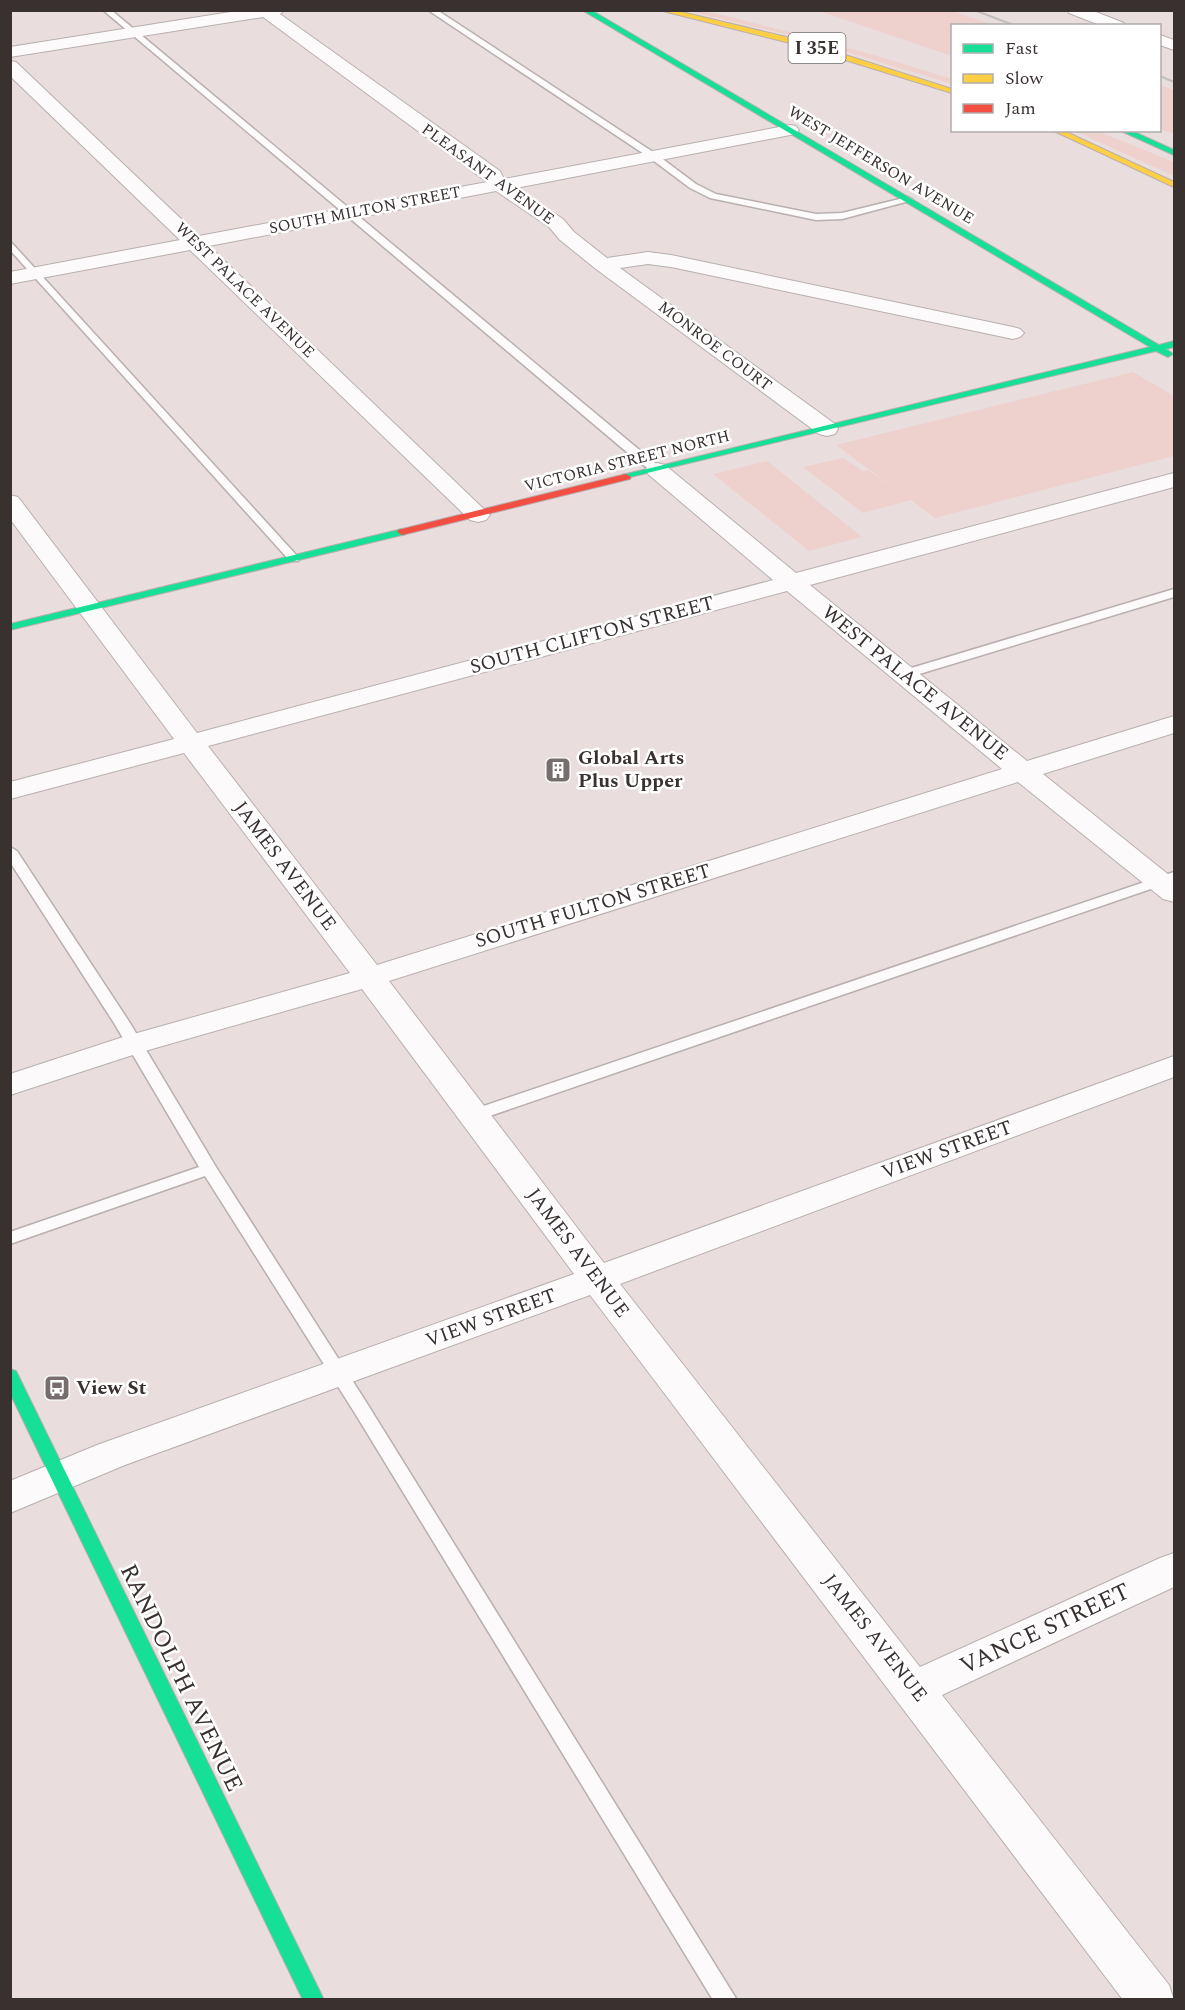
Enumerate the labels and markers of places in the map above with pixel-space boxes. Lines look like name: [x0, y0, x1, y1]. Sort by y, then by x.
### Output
place label: Global Arts Plus Upper: [578, 743, 684, 796]
building icon: Global Arts Plus Upper: [543, 755, 573, 785]
bus stop icon: View St: [42, 1373, 72, 1403]
place label: View St: [76, 1373, 147, 1403]

